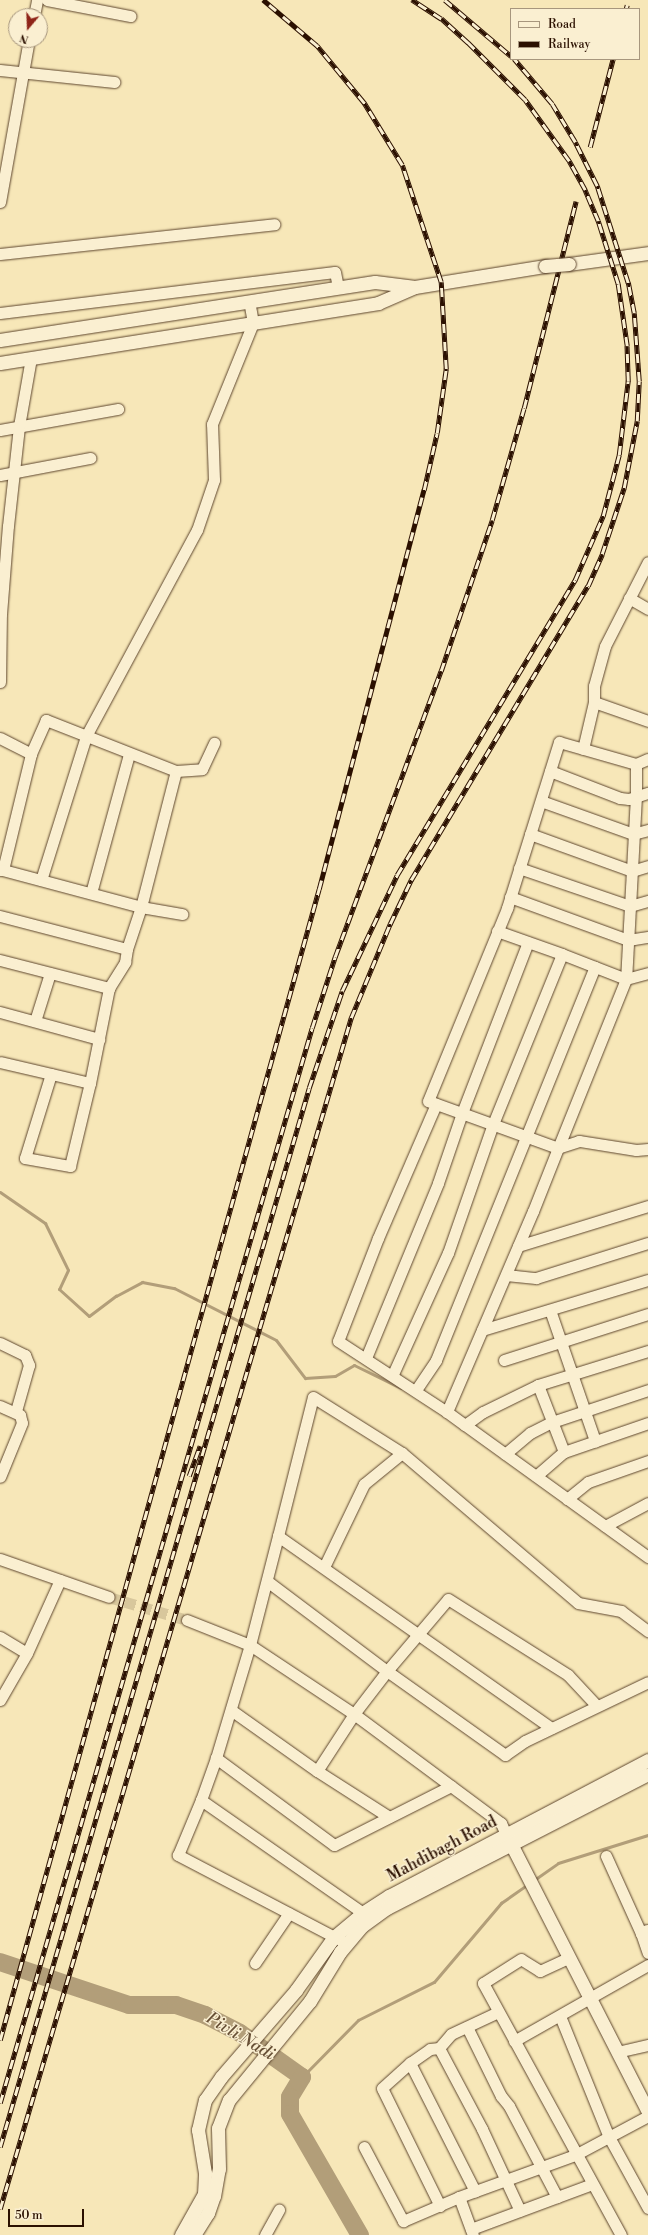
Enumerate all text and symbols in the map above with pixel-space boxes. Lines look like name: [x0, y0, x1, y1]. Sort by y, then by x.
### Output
north arrow: [8, 8, 48, 48]
legend: [510, 8, 640, 60]
text: Road: [548, 17, 576, 32]
text: N: [18, 30, 31, 46]
text: Railway: [548, 37, 590, 52]
street label: Mahdibagh Road: [384, 1812, 500, 1886]
water label: Pivli Nadi: [202, 2009, 278, 2065]
scale bar: [10, 2201, 86, 2227]
text: 50 m: [15, 2208, 43, 2223]

